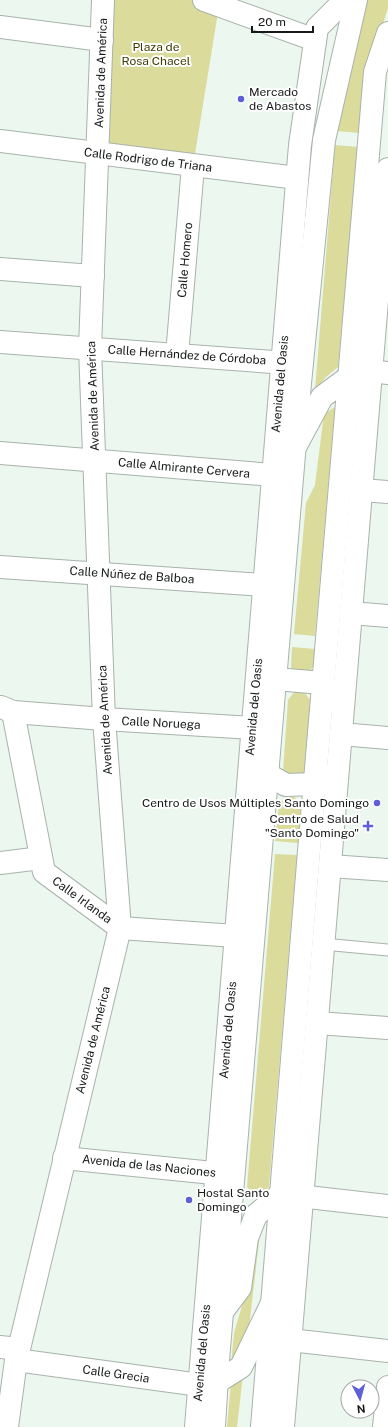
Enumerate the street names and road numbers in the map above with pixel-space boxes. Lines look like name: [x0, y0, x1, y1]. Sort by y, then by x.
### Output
street label: Avenida de América: [92, 18, 110, 128]
street label: Calle Rodrigo de Triana: [83, 145, 213, 175]
street label: Calle Homero: [175, 221, 195, 298]
street label: Avenida del Oasis: [269, 335, 291, 433]
street label: Avenida de América: [84, 341, 102, 451]
street label: Calle Hernández de Córdoba: [107, 342, 267, 368]
street label: Calle Almirante Cervera: [117, 455, 251, 481]
street label: Calle Núñez de Balboa: [69, 564, 195, 586]
street label: Avenida del Oasis: [243, 658, 265, 756]
street label: Avenida de América: [95, 665, 115, 775]
street label: Calle Noruega: [121, 714, 201, 732]
street label: Calle Irlanda: [49, 874, 115, 926]
street label: Avenida del Oasis: [217, 981, 239, 1079]
street label: Avenida de América: [73, 985, 113, 1095]
street label: Avenida de las Naciones: [81, 1152, 217, 1180]
street label: Avenida del Oasis: [191, 1304, 213, 1402]
street label: Calle Grecia: [82, 1362, 150, 1386]

